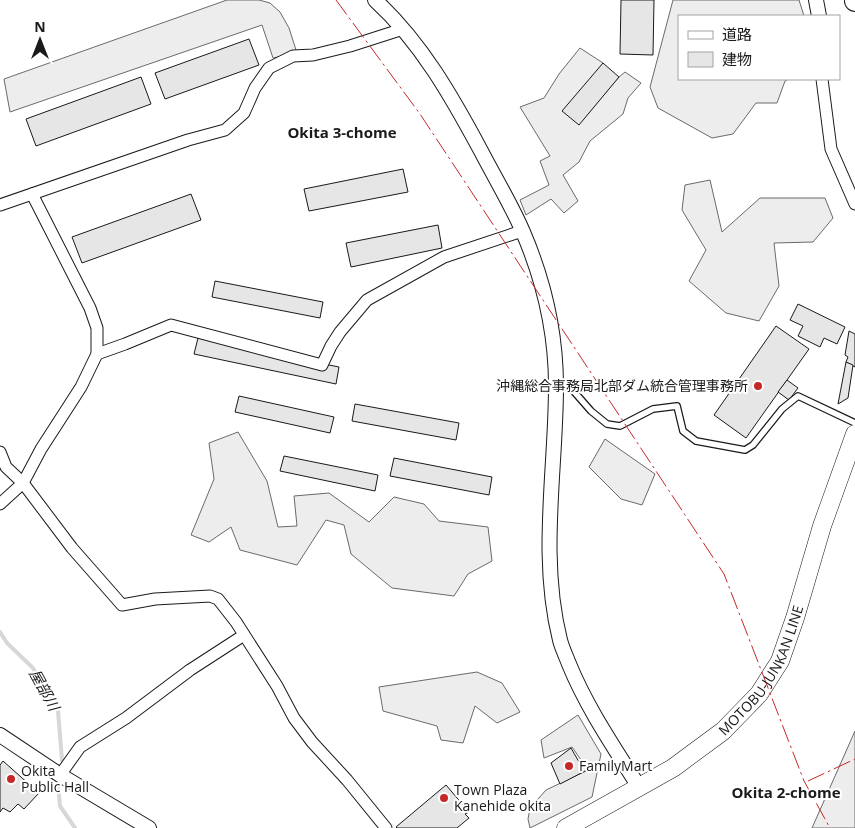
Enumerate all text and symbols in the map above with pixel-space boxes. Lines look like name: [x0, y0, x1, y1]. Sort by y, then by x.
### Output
north arrow: [15, 15, 65, 65]
legend: [678, 15, 840, 80]
text: N: [34, 17, 46, 36]
text: 道路: [722, 24, 752, 44]
text: 建物: [722, 49, 752, 69]
district label: Okita 3-chome: [287, 122, 397, 142]
place label: 沖縄総合事務局北部ダム統合管理事務所: [496, 376, 748, 395]
marker: 沖縄総合事務局北部ダム統合管理事務所: [752, 380, 764, 392]
street label: MOTOBU-JUNKAN LINE: [714, 603, 807, 739]
water label: 屋部川: [25, 665, 65, 716]
place label: FamilyMart: [579, 756, 652, 775]
marker: FamilyMart: [563, 760, 575, 772]
place label: Okita Public Hall: [21, 761, 89, 796]
marker: Okita Public Hall: [5, 773, 17, 785]
place label: Town Plaza Kanehide okita: [454, 780, 551, 815]
district label: Okita 2-chome: [731, 782, 841, 802]
marker: Town Plaza Kanehide okita: [438, 792, 450, 804]

